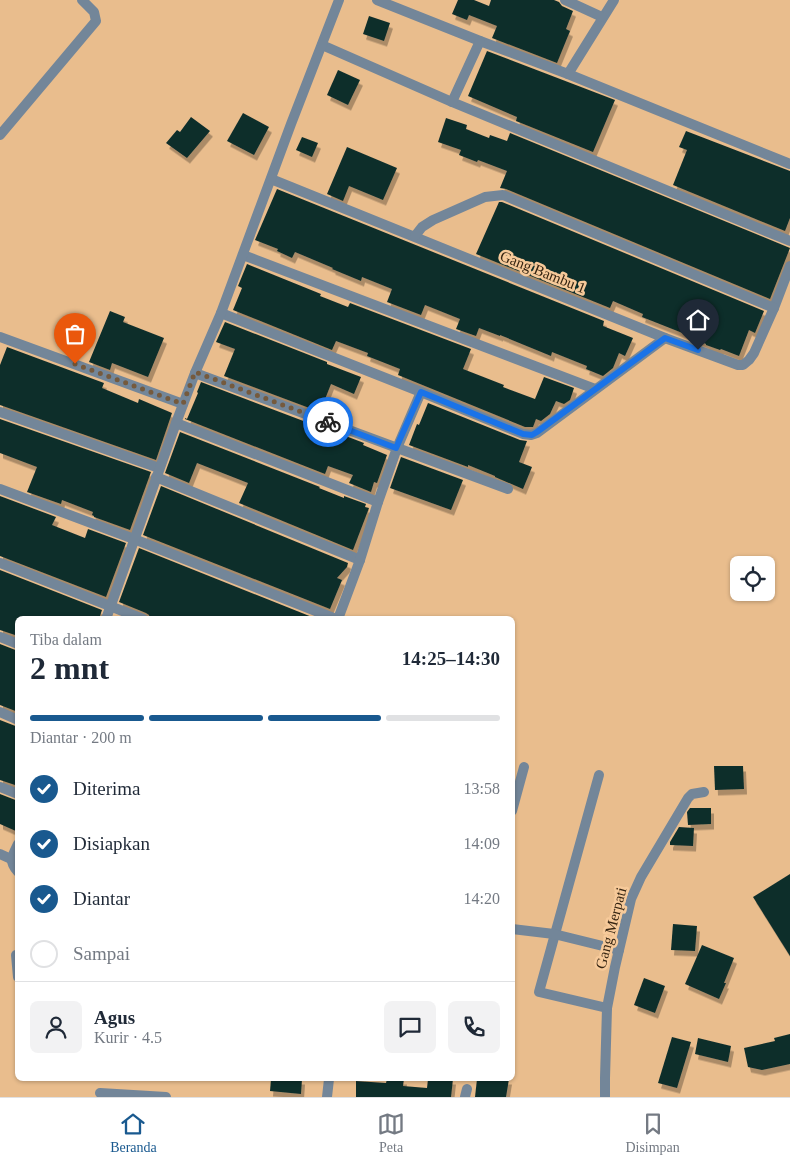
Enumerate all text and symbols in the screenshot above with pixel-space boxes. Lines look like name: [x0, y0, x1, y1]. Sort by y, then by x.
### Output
street label: Gang Bambu 1: [498, 248, 588, 296]
pin: [677, 299, 719, 350]
icon: home: [684, 306, 712, 334]
pin: [54, 313, 96, 364]
icon: bag: [61, 320, 89, 348]
courier: [303, 397, 353, 447]
icon: bike: [314, 408, 342, 436]
map controls: [730, 556, 775, 601]
button: locate: [730, 556, 775, 601]
text: Tiba dalam: [30, 631, 102, 648]
text: 14:25–14:30: [402, 648, 500, 669]
text: 2 mnt: [30, 650, 109, 686]
text: Diantar · 200 m: [30, 729, 132, 746]
icon: check: [30, 775, 58, 803]
text: Diterima: [73, 778, 141, 799]
text: 13:58: [464, 780, 500, 797]
icon: check: [30, 830, 58, 858]
text: Disiapkan: [73, 833, 150, 854]
text: 14:09: [464, 835, 500, 852]
icon: check: [30, 885, 58, 913]
street label: Gang Merpati: [592, 885, 630, 971]
text: Diantar: [73, 888, 130, 909]
text: 14:20: [464, 890, 500, 907]
text: Sampai: [73, 943, 130, 964]
button: person: [30, 1001, 82, 1053]
button: chat: [384, 1001, 436, 1053]
button: phone: [448, 1001, 500, 1053]
text: Agus: [94, 1007, 135, 1028]
text: Kurir · 4.5: [94, 1029, 162, 1046]
tab: Beranda: [110, 1110, 157, 1156]
tab: Peta: [377, 1110, 405, 1156]
tab: Disimpan: [625, 1110, 680, 1156]

